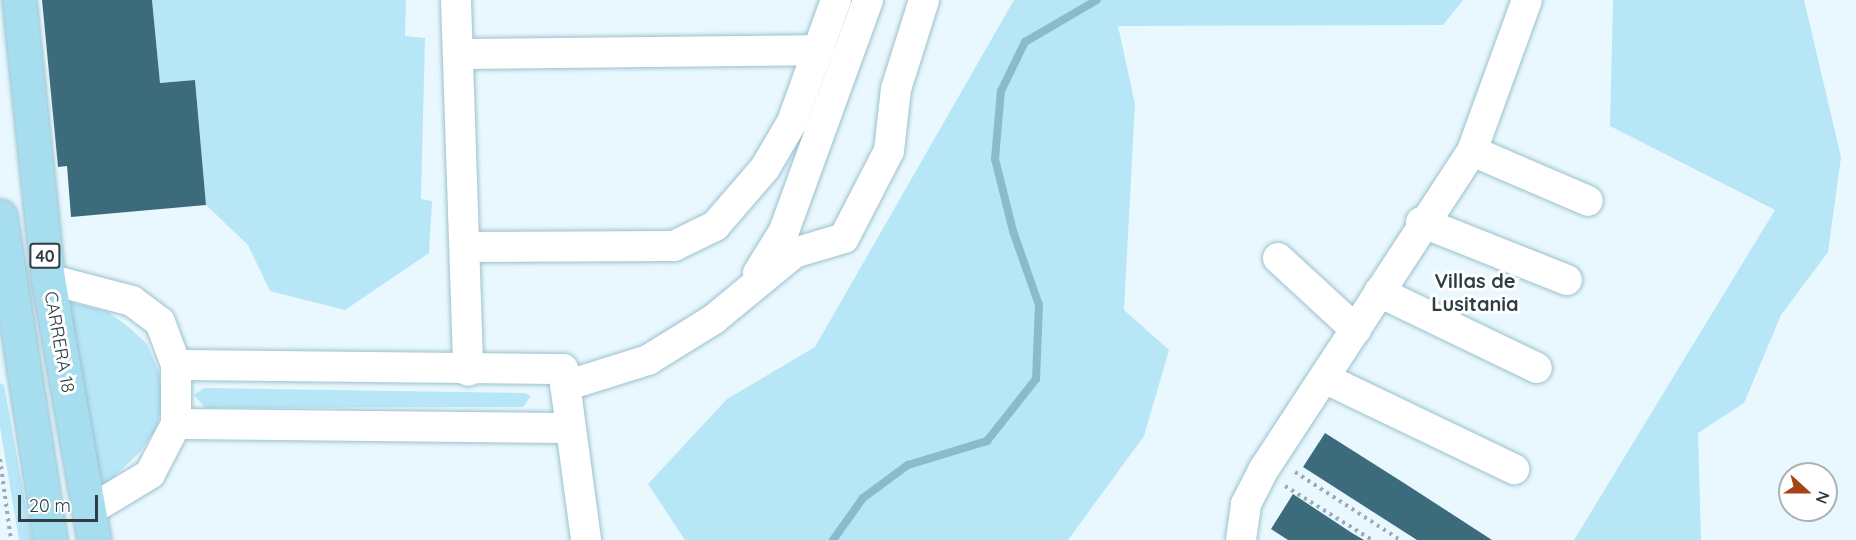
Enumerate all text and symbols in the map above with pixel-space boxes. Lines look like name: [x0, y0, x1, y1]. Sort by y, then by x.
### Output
road number: 40: [28, 243, 62, 269]
district label: Villas de Lusitania: [1431, 269, 1519, 316]
street label: CARRERA 18: [39, 290, 79, 394]
north arrow: [1778, 462, 1838, 522]
scale bar: [21, 483, 100, 521]
text: N: [1811, 489, 1834, 507]
text: 20 m: [29, 494, 71, 517]

